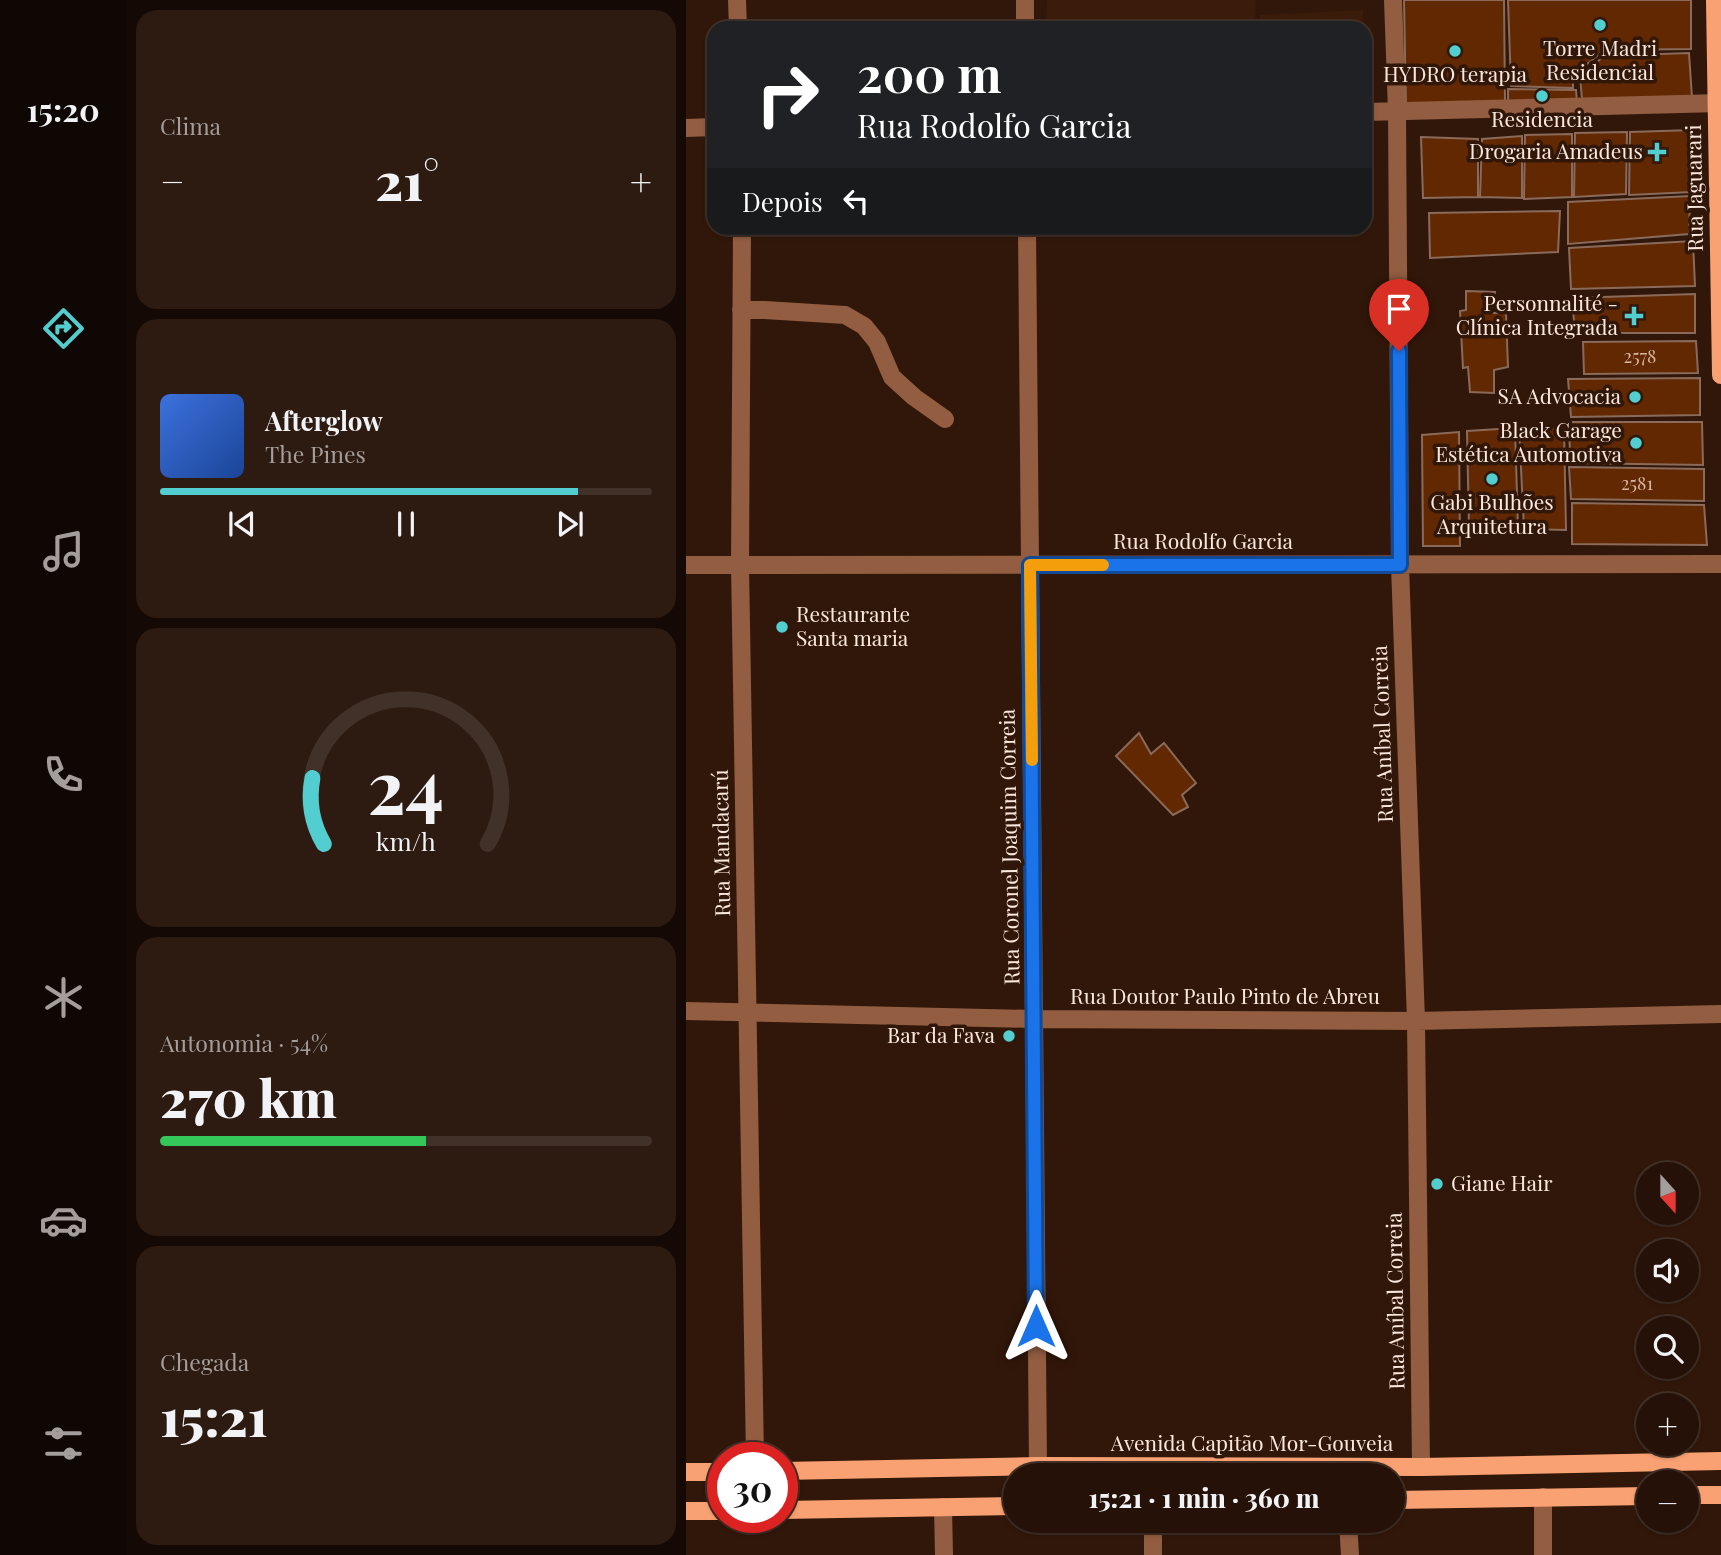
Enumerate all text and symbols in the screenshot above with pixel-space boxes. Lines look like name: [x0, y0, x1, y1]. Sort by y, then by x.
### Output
marker: Torre Madri Residencial: [1592, 17, 1608, 33]
place label: Torre Madri Residencial: [1543, 33, 1657, 85]
text: 200 m: [857, 40, 1002, 105]
marker: HYDRO terapia: [1447, 43, 1463, 59]
icon: right: [742, 49, 833, 140]
place label: HYDRO terapia: [1383, 59, 1528, 87]
text: 15:20: [26, 87, 100, 130]
marker: Residencia: [1534, 88, 1550, 104]
text: Rua Rodolfo Garcia: [857, 103, 1131, 146]
place label: Residencia: [1491, 104, 1594, 132]
text: Clima: [160, 110, 221, 141]
street label: Rua Jaguarari: [1678, 124, 1708, 252]
place label: Drogaria Amadeus: [1469, 136, 1643, 164]
marker: Drogaria Amadeus: [1649, 144, 1665, 160]
text: 21°: [375, 145, 439, 214]
text: −: [160, 155, 185, 206]
text: +: [630, 155, 652, 206]
icon: left: [837, 182, 875, 220]
text: Depois: [742, 184, 823, 219]
pin: [1369, 279, 1429, 351]
place label: Personnalité - Clínica Integrada: [1456, 288, 1619, 340]
icon: arrive: [1380, 290, 1418, 328]
icon: directions: [39, 304, 88, 353]
marker: Personnalité - Clínica Integrada: [1624, 306, 1644, 326]
house number: 2578: [1624, 344, 1656, 368]
place label: SA Advocacia: [1498, 381, 1622, 409]
marker: SA Advocacia: [1627, 389, 1643, 405]
text: Afterglow: [265, 403, 383, 438]
place label: Black Garage Estética Automotiva: [1435, 415, 1623, 467]
marker: Black Garage Estética Automotiva: [1628, 435, 1644, 451]
text: The Pines: [265, 438, 366, 469]
marker: Gabi Bulhões Arquitetura: [1484, 471, 1500, 487]
house number: 2581: [1621, 471, 1653, 495]
place label: Gabi Bulhões Arquitetura: [1430, 487, 1554, 539]
icon: previous: [223, 505, 261, 543]
icon: pause: [387, 505, 425, 543]
icon: next: [551, 505, 589, 543]
street label: Rua Rodolfo Garcia: [1113, 526, 1294, 554]
icon: music: [39, 527, 88, 576]
place label: Restaurante Santa maria: [796, 599, 910, 651]
marker: Restaurante Santa maria: [774, 619, 790, 635]
street label: Rua Aníbal Correia: [1364, 644, 1398, 823]
street label: Rua Coronel Joaquim Correia: [992, 708, 1024, 985]
text: 24: [368, 735, 444, 832]
icon: phone: [39, 750, 88, 799]
street label: Rua Mandacarú: [705, 769, 735, 917]
text: km/h: [376, 823, 436, 856]
icon: climate: [39, 973, 88, 1022]
street label: Rua Doutor Paulo Pinto de Abreu: [1070, 981, 1380, 1009]
place label: Bar da Fava: [887, 1020, 996, 1048]
text: Autonomia · 54%: [160, 1027, 328, 1058]
marker: Bar da Fava: [1001, 1028, 1017, 1044]
text: 270 km: [160, 1062, 337, 1131]
north arrow: [1636, 1162, 1699, 1225]
map controls: [1636, 1162, 1699, 1533]
place label: Giane Hair: [1451, 1168, 1553, 1196]
marker: Giane Hair: [1429, 1176, 1445, 1192]
icon: car: [39, 1196, 88, 1245]
street label: Rua Aníbal Correia: [1378, 1212, 1410, 1390]
button: sound: [1636, 1239, 1699, 1302]
position arrow: [999, 1289, 1073, 1363]
button: search: [1636, 1316, 1699, 1379]
text: Chegada: [160, 1346, 249, 1377]
text: 15:21: [160, 1381, 268, 1450]
button: +: [1636, 1393, 1699, 1456]
icon: filters: [39, 1419, 88, 1468]
street label: Avenida Capitão Mor-Gouveia: [1110, 1428, 1394, 1456]
speed limit sign: 30: [707, 1442, 798, 1533]
button: −: [1636, 1470, 1699, 1533]
text: 15:21 · 1 min · 360 m: [1089, 1480, 1320, 1515]

